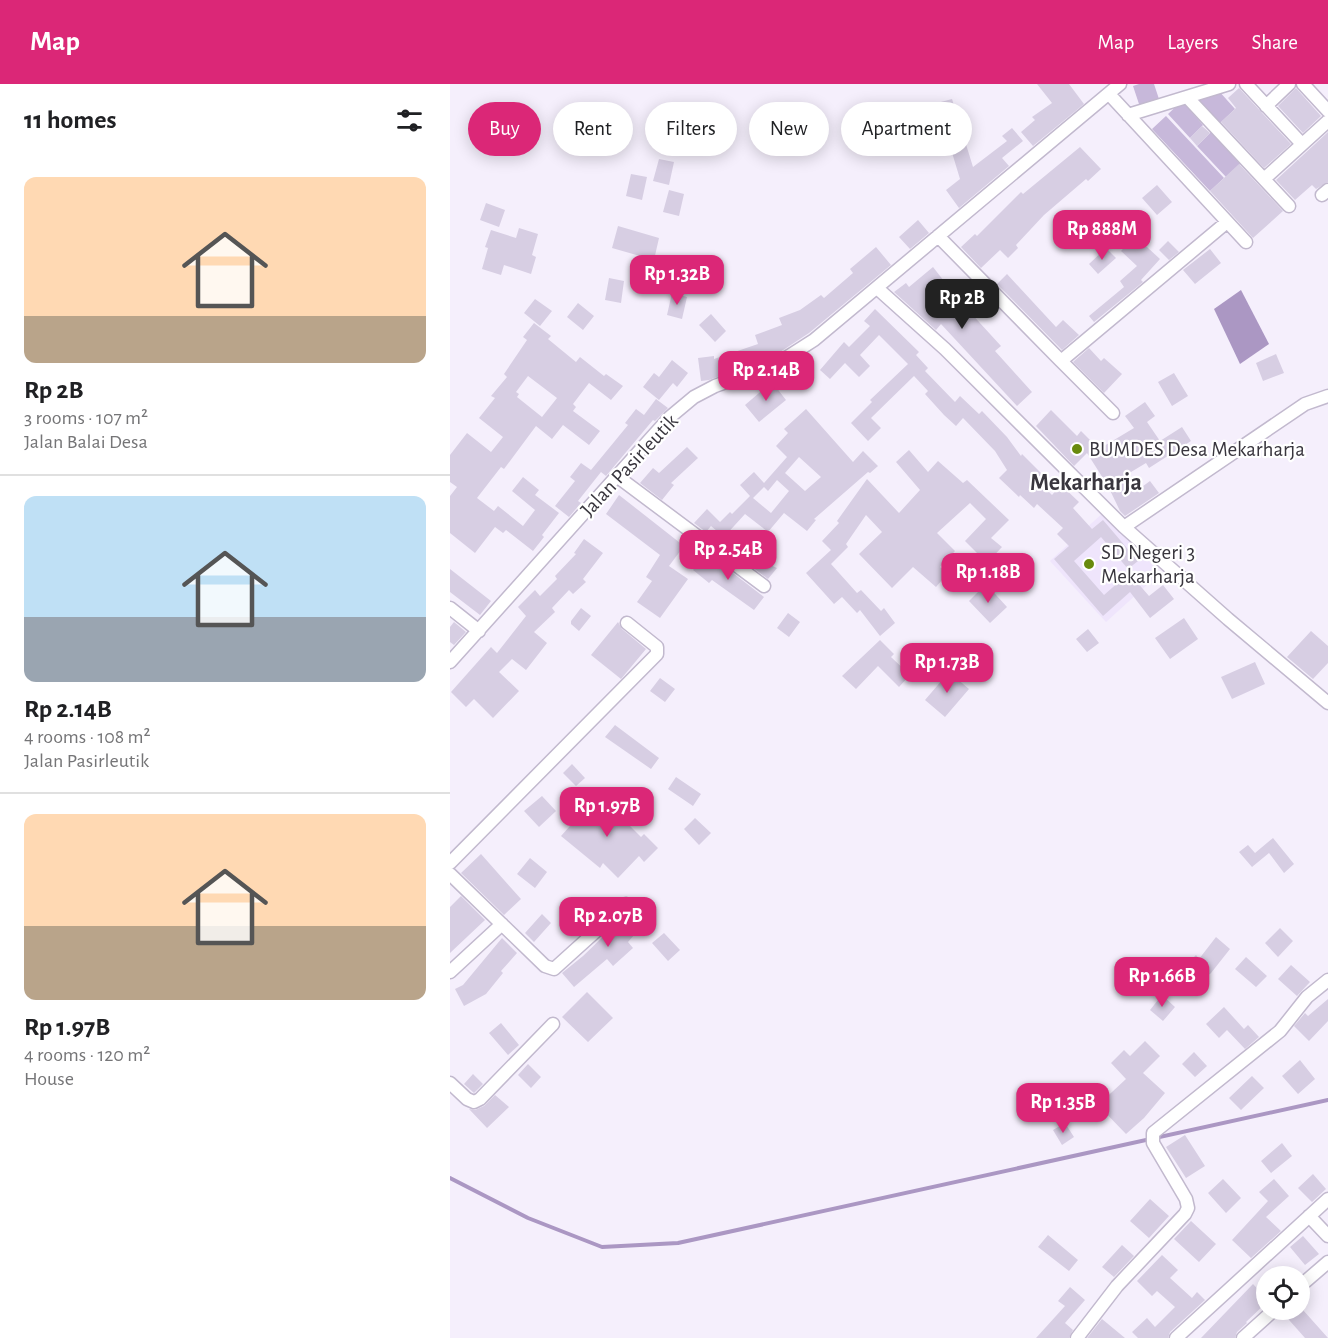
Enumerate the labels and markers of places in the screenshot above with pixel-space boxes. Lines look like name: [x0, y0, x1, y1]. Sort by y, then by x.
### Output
pin: Rp 888M: [1047, 210, 1157, 261]
pin: Rp 1.32B: [615, 255, 739, 306]
pin: Rp 2B: [920, 279, 1004, 330]
pin: Rp 2.14B: [704, 351, 828, 402]
place label: BUMDES Desa Mekarharja: [1089, 439, 1305, 460]
marker: BUMDES Desa Mekarharja: [1070, 442, 1084, 456]
pin: Rp 2.54B: [666, 530, 790, 581]
place label: SD Negeri 3 Mekarharja: [1101, 542, 1195, 587]
pin: Rp 1.18B: [926, 553, 1050, 604]
marker: SD Negeri 3 Mekarharja: [1082, 557, 1096, 571]
pin: Rp 1.73B: [885, 643, 1009, 694]
pin: Rp 1.97B: [545, 787, 669, 838]
pin: Rp 2.07B: [546, 897, 670, 948]
pin: Rp 1.66B: [1100, 957, 1224, 1008]
pin: Rp 1.35B: [1001, 1083, 1125, 1134]

